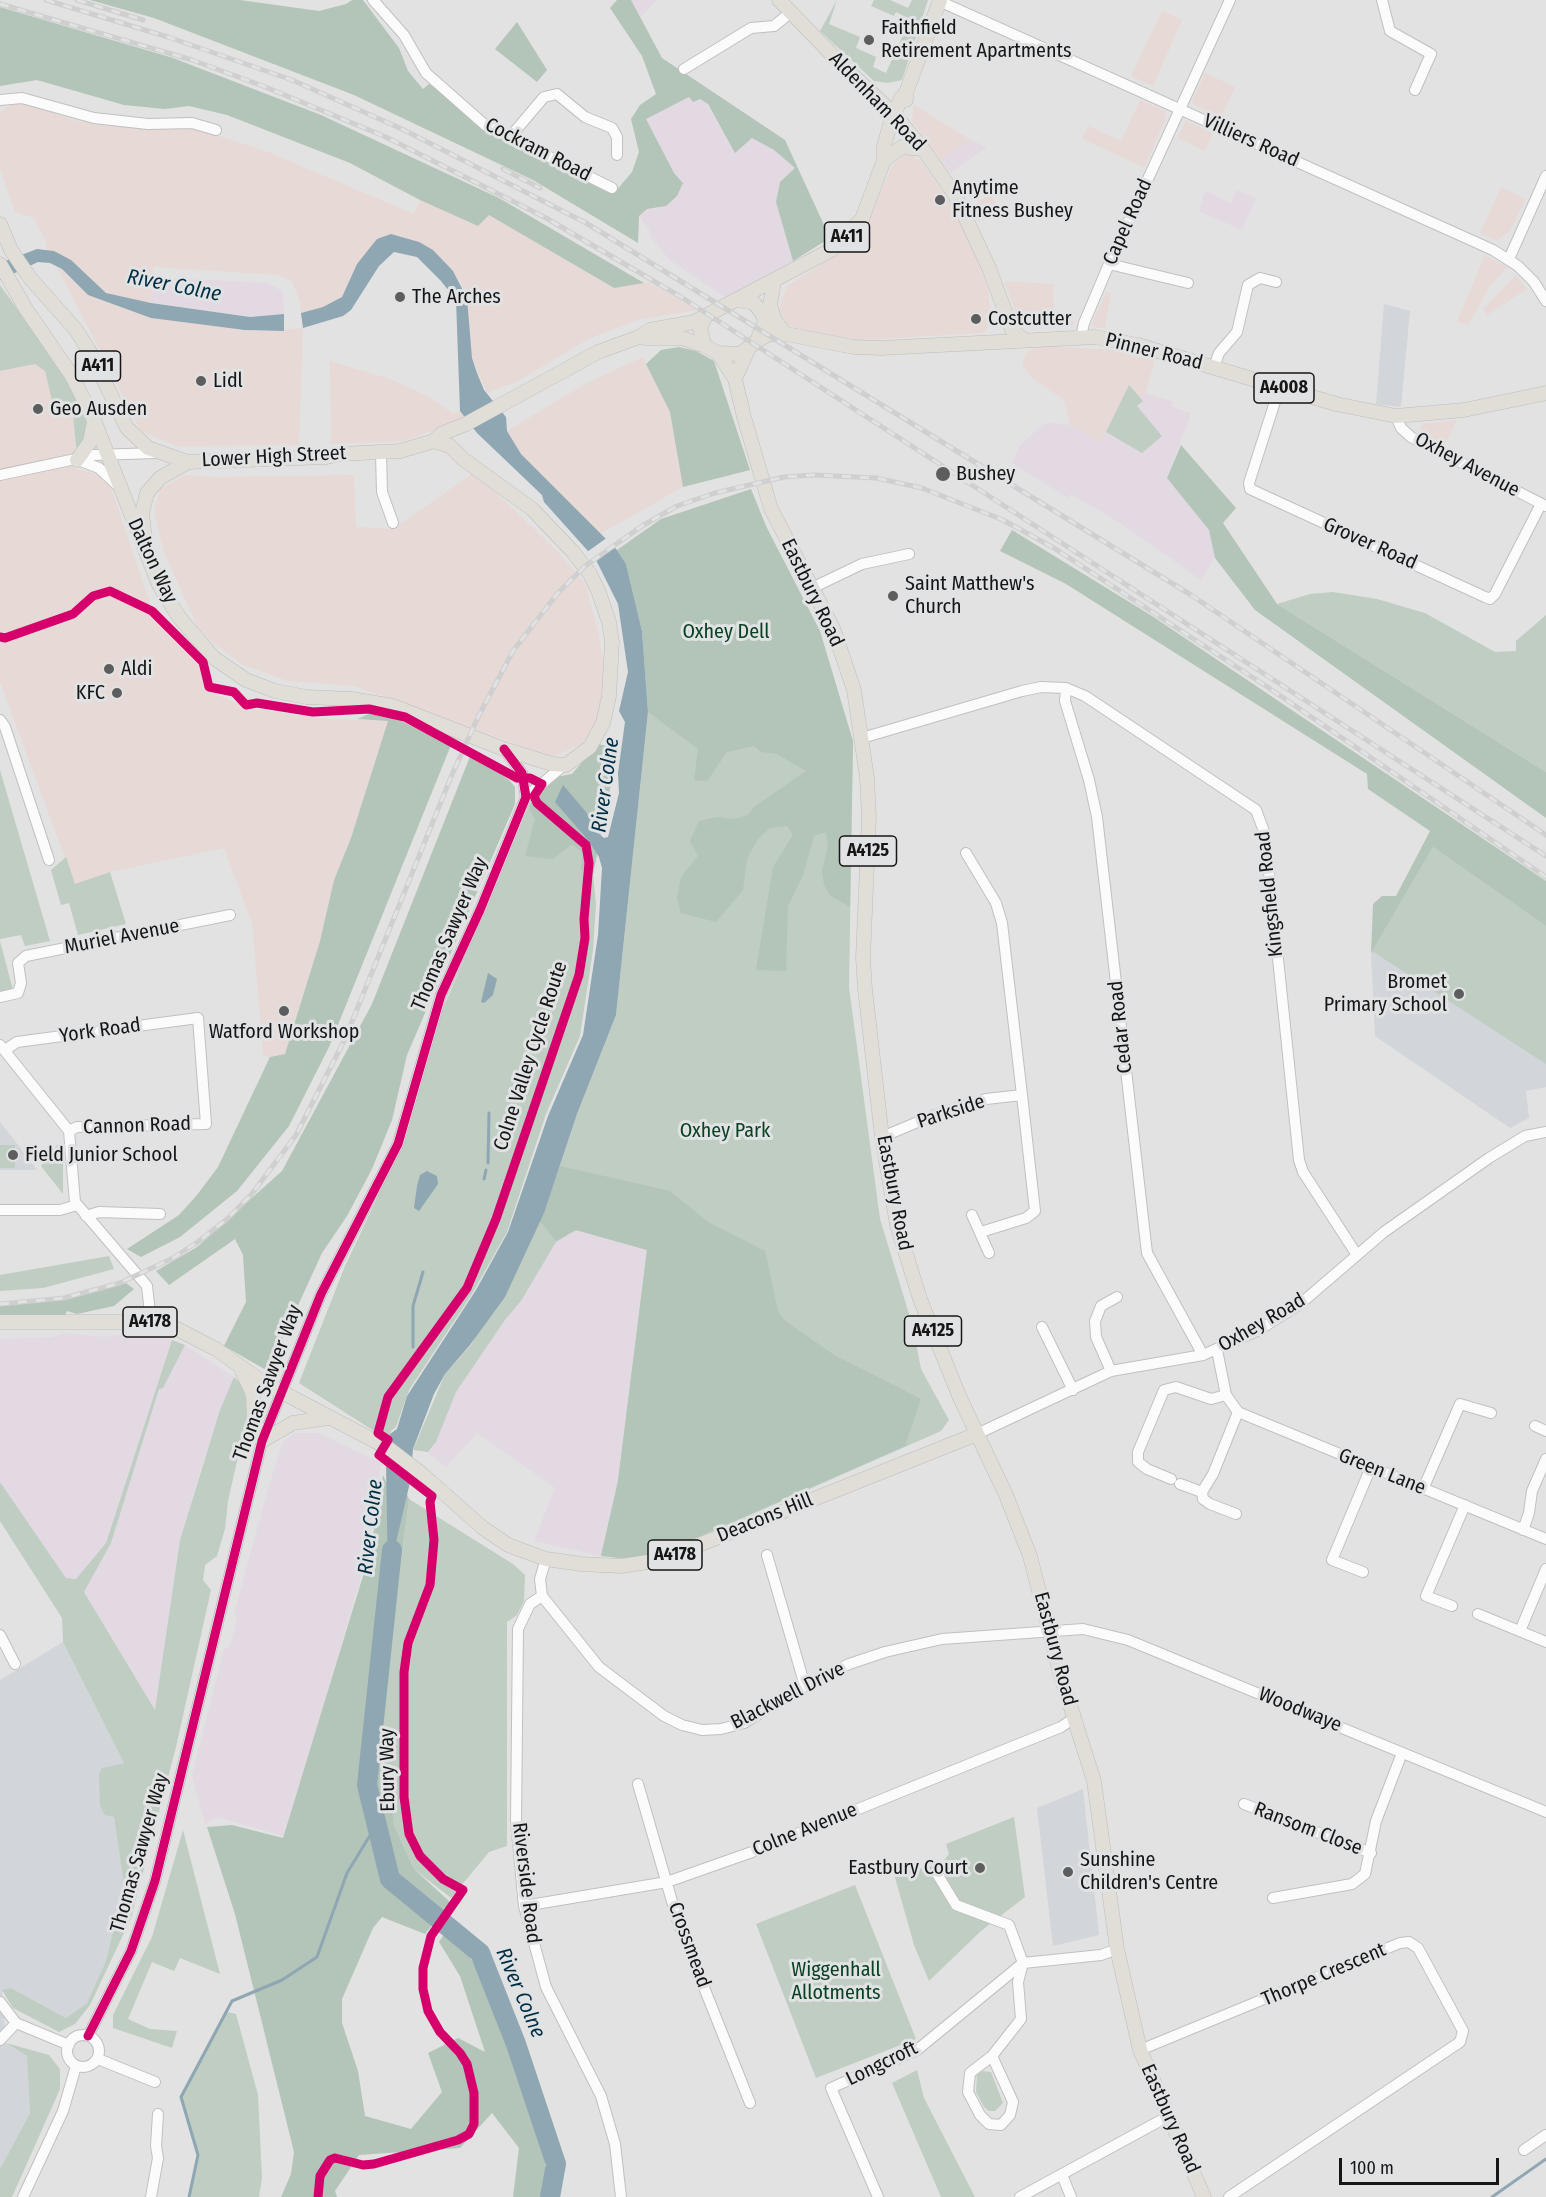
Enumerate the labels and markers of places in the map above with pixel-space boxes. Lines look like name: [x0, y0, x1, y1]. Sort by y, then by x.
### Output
place label: Faithfield Retirement Apartments: [881, 16, 1072, 63]
marker: Faithfield Retirement Apartments: [862, 33, 876, 47]
place label: Anytime Fitness Bushey: [952, 176, 1073, 223]
marker: Anytime Fitness Bushey: [933, 193, 947, 207]
place label: The Arches: [412, 285, 501, 309]
marker: The Arches: [393, 290, 407, 304]
place label: Costcutter: [988, 307, 1072, 331]
marker: Costcutter: [969, 312, 983, 326]
place label: Lidl: [213, 369, 243, 393]
marker: Lidl: [194, 374, 208, 388]
place label: Geo Ausden: [50, 397, 147, 421]
marker: Geo Ausden: [31, 402, 45, 416]
place label: Bushey: [956, 462, 1015, 486]
marker: Bushey: [934, 465, 952, 483]
place label: Saint Matthew's Church: [905, 572, 1035, 619]
marker: Saint Matthew's Church: [886, 589, 900, 603]
place label: Aldi: [121, 657, 152, 681]
marker: Aldi: [102, 662, 116, 676]
place label: KFC: [76, 681, 105, 705]
marker: KFC: [110, 686, 124, 700]
place label: Bromet Primary School: [1324, 970, 1447, 1017]
marker: Bromet Primary School: [1452, 987, 1466, 1001]
marker: Watford Workshop: [277, 1004, 291, 1018]
place label: Watford Workshop: [209, 1020, 359, 1044]
place label: Field Junior School: [25, 1143, 178, 1167]
marker: Field Junior School: [6, 1148, 20, 1162]
place label: Sunshine Children's Centre: [1080, 1848, 1218, 1895]
place label: Eastbury Court: [848, 1856, 968, 1880]
marker: Eastbury Court: [973, 1861, 987, 1875]
marker: Sunshine Children's Centre: [1061, 1865, 1075, 1879]

